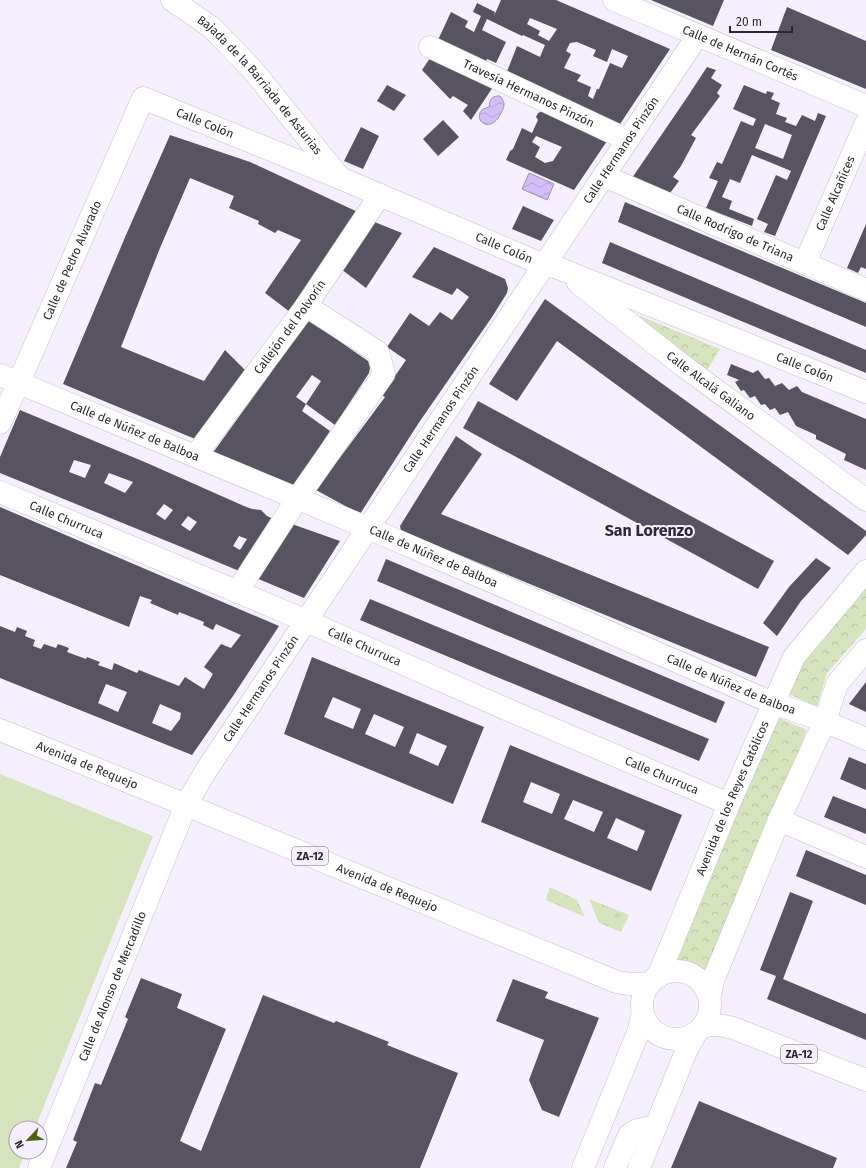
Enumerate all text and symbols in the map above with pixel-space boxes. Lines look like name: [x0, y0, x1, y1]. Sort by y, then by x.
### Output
scale bar: [730, 8, 792, 34]
street label: Bajada de la Barriada de Asturias: [195, 13, 325, 157]
text: 20 m: [736, 15, 762, 29]
street label: Calle de Hernán Cortés: [680, 23, 801, 84]
street label: Travesía Hermanos Pinzón: [461, 57, 596, 130]
street label: Calle Hermanos Pinzón: [580, 94, 662, 206]
street label: Calle Colón: [174, 105, 236, 141]
street label: Calle Alcañices: [813, 153, 858, 233]
street label: Calle de Pedro Alvarado: [40, 198, 104, 322]
street label: Calle Rodrigo de Triana: [674, 201, 796, 265]
street label: Calle Colón: [473, 230, 535, 266]
street label: Callejón del Polvorín: [251, 277, 328, 377]
street label: Calle Alcalá Galiano: [664, 348, 758, 423]
street label: Calle Colón: [774, 350, 836, 385]
street label: Calle Hermanos Pinzón: [400, 363, 482, 475]
street label: Calle de Núñez de Balboa: [68, 398, 201, 464]
street label: Calle Churruca: [27, 498, 105, 542]
district label: San Lorenzo: [605, 521, 693, 540]
street label: Calle de Núñez de Balboa: [367, 522, 500, 590]
street label: Calle Churruca: [326, 624, 403, 669]
street label: Calle Hermanos Pinzón: [220, 633, 301, 745]
street label: Calle de Núñez de Balboa: [665, 651, 798, 717]
street label: Avenida de los Reyes Católicos: [693, 718, 772, 878]
street label: Avenida de Requejo: [34, 738, 140, 792]
street label: Calle Churruca: [623, 754, 701, 797]
road number: ZA-12: [292, 847, 328, 865]
street label: Avenida de Requejo: [334, 861, 440, 915]
street label: Calle de Alonso de Mercadillo: [76, 909, 149, 1063]
road number: ZA-12: [781, 1045, 817, 1063]
north arrow: [8, 1120, 48, 1160]
text: N: [12, 1138, 27, 1150]

